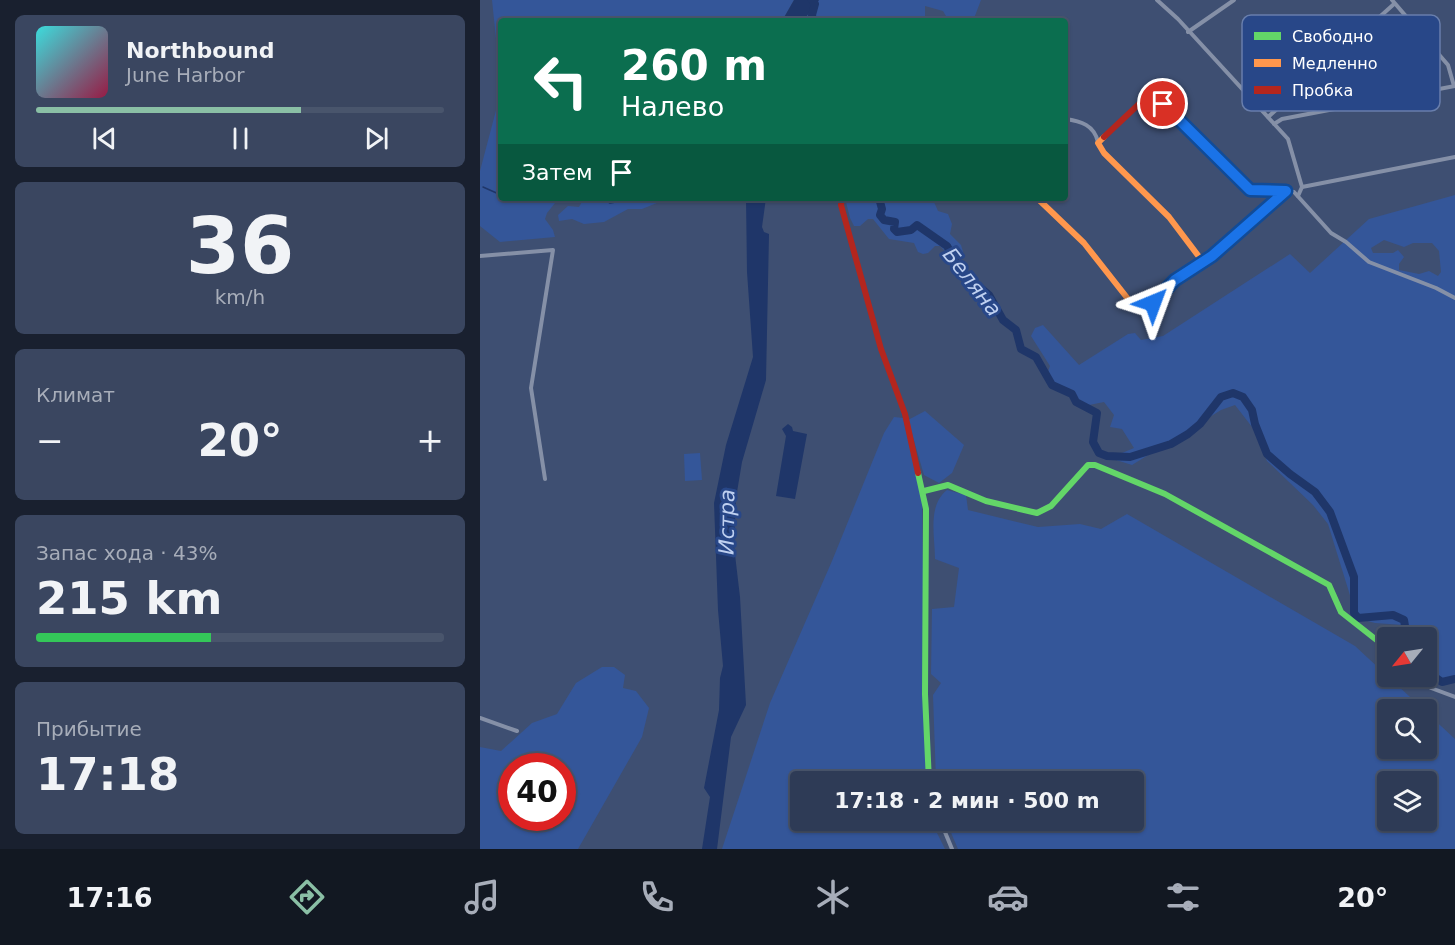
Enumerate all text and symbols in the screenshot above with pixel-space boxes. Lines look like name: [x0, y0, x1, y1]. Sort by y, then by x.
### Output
legend: [1242, 15, 1440, 111]
text: Свободно: [1292, 27, 1373, 46]
text: Northbound: [126, 38, 275, 63]
text: 260 m: [621, 41, 767, 90]
icon: left: [522, 42, 600, 120]
text: Медленно: [1292, 54, 1378, 73]
text: June Harbor: [126, 63, 245, 87]
pin: [1137, 78, 1188, 129]
text: Пробка: [1292, 81, 1353, 100]
icon: arrive: [1146, 87, 1179, 120]
text: Налево: [621, 91, 724, 122]
icon: previous: [88, 122, 121, 155]
icon: pause: [224, 122, 257, 155]
icon: next: [360, 122, 393, 155]
icon: arrive: [605, 156, 638, 189]
text: Затем: [522, 160, 593, 185]
text: 36: [186, 201, 294, 291]
water label: Беляна: [938, 243, 1006, 321]
position arrow: [1121, 271, 1185, 335]
text: km/h: [215, 285, 265, 309]
text: Климат: [36, 383, 115, 407]
text: 20°: [197, 414, 283, 467]
text: −: [36, 421, 64, 460]
text: +: [416, 421, 444, 460]
water label: Истра: [714, 489, 740, 555]
text: Запас хода · 43%: [36, 541, 217, 565]
text: 215 km: [36, 572, 222, 625]
north arrow: [1377, 627, 1437, 687]
map controls: [1377, 627, 1437, 831]
button: search: [1377, 699, 1437, 759]
text: Прибытие: [36, 717, 142, 741]
text: 17:18: [36, 748, 179, 801]
speed limit sign: 40: [498, 753, 576, 831]
button: layers: [1377, 771, 1437, 831]
text: 17:18 · 2 мин · 500 m: [834, 788, 1100, 813]
icon: directions: [286, 876, 328, 918]
icon: music: [461, 876, 503, 918]
icon: phone: [636, 876, 678, 918]
icon: climate: [812, 876, 854, 918]
icon: car: [987, 876, 1029, 918]
icon: filters: [1162, 876, 1204, 918]
text: 17:16: [67, 882, 153, 913]
text: 20°: [1337, 882, 1388, 913]

